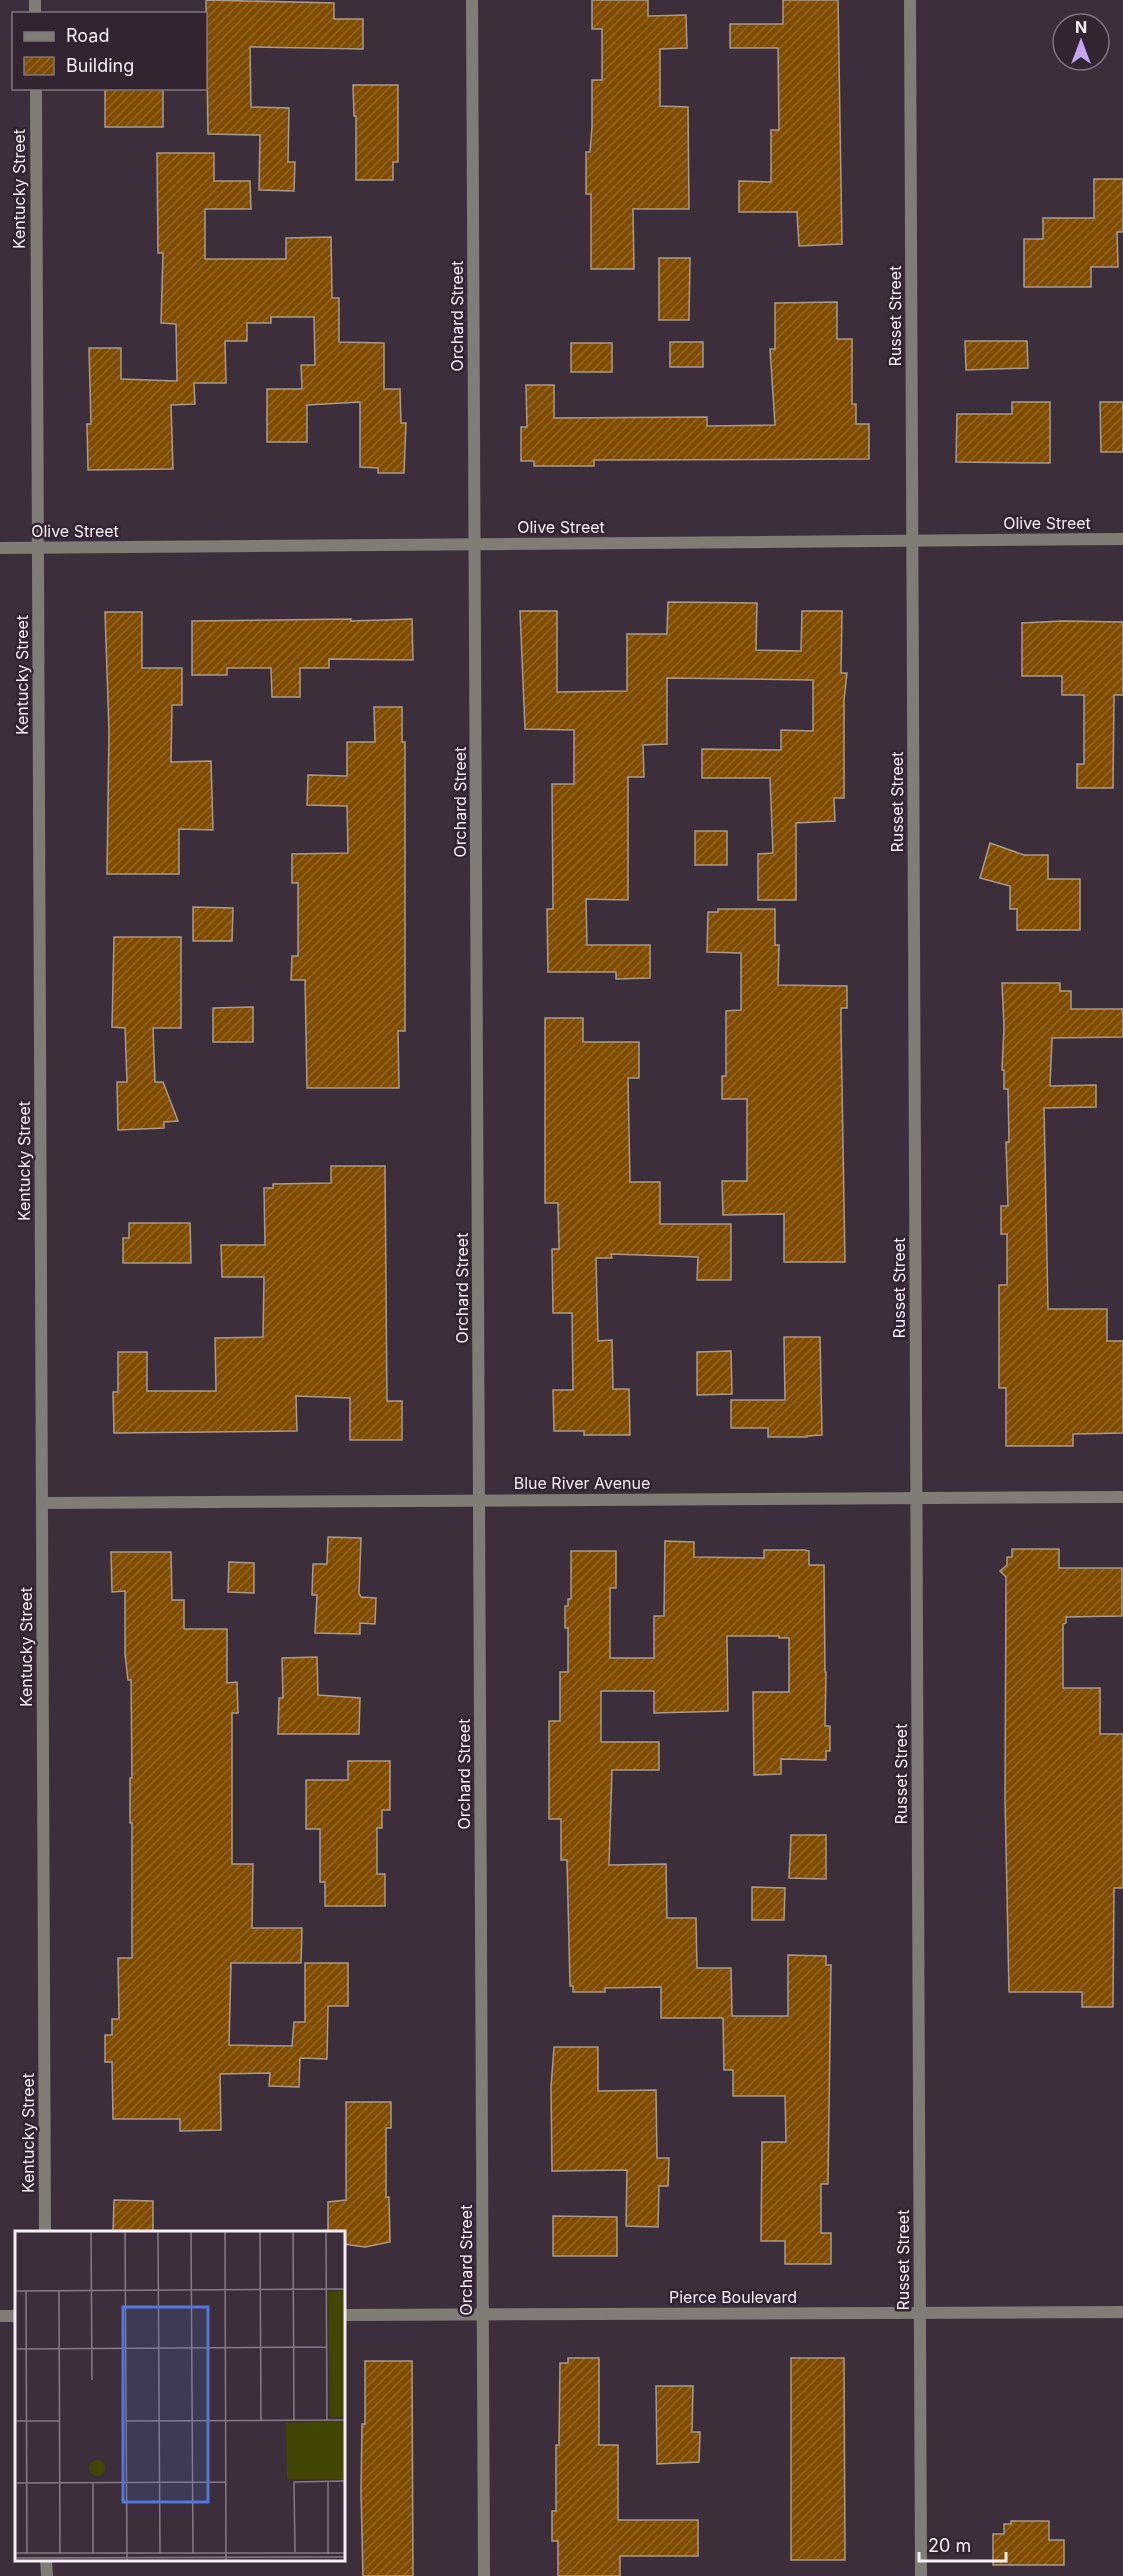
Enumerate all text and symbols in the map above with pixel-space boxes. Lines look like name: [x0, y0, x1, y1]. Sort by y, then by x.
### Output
legend: [12, 12, 207, 90]
north arrow: [1051, 12, 1111, 72]
text: N: [1075, 17, 1087, 37]
text: Road: [66, 25, 109, 46]
text: Building: [66, 55, 134, 76]
street label: Kentucky Street: [9, 129, 29, 249]
street label: Orchard Street: [447, 261, 467, 371]
street label: Russet Street: [885, 266, 905, 366]
street label: Olive Street: [1003, 513, 1091, 533]
street label: Olive Street: [517, 517, 605, 537]
street label: Olive Street: [31, 521, 119, 541]
street label: Kentucky Street: [12, 615, 32, 735]
street label: Orchard Street: [450, 747, 470, 857]
street label: Russet Street: [887, 752, 907, 852]
street label: Kentucky Street: [14, 1101, 34, 1221]
street label: Orchard Street: [452, 1233, 472, 1343]
street label: Russet Street: [889, 1238, 909, 1338]
street label: Blue River Avenue: [514, 1473, 650, 1493]
street label: Kentucky Street: [16, 1587, 36, 1707]
street label: Orchard Street: [454, 1719, 474, 1829]
street label: Russet Street: [891, 1724, 911, 1824]
street label: Kentucky Street: [18, 2073, 38, 2193]
street label: Orchard Street: [456, 2205, 476, 2315]
street label: Russet Street: [893, 2210, 913, 2310]
inset map: [15, 2231, 345, 2561]
street label: Pierce Boulevard: [669, 2287, 797, 2307]
scale bar: [919, 2525, 1006, 2563]
text: 20 m: [928, 2535, 971, 2556]

